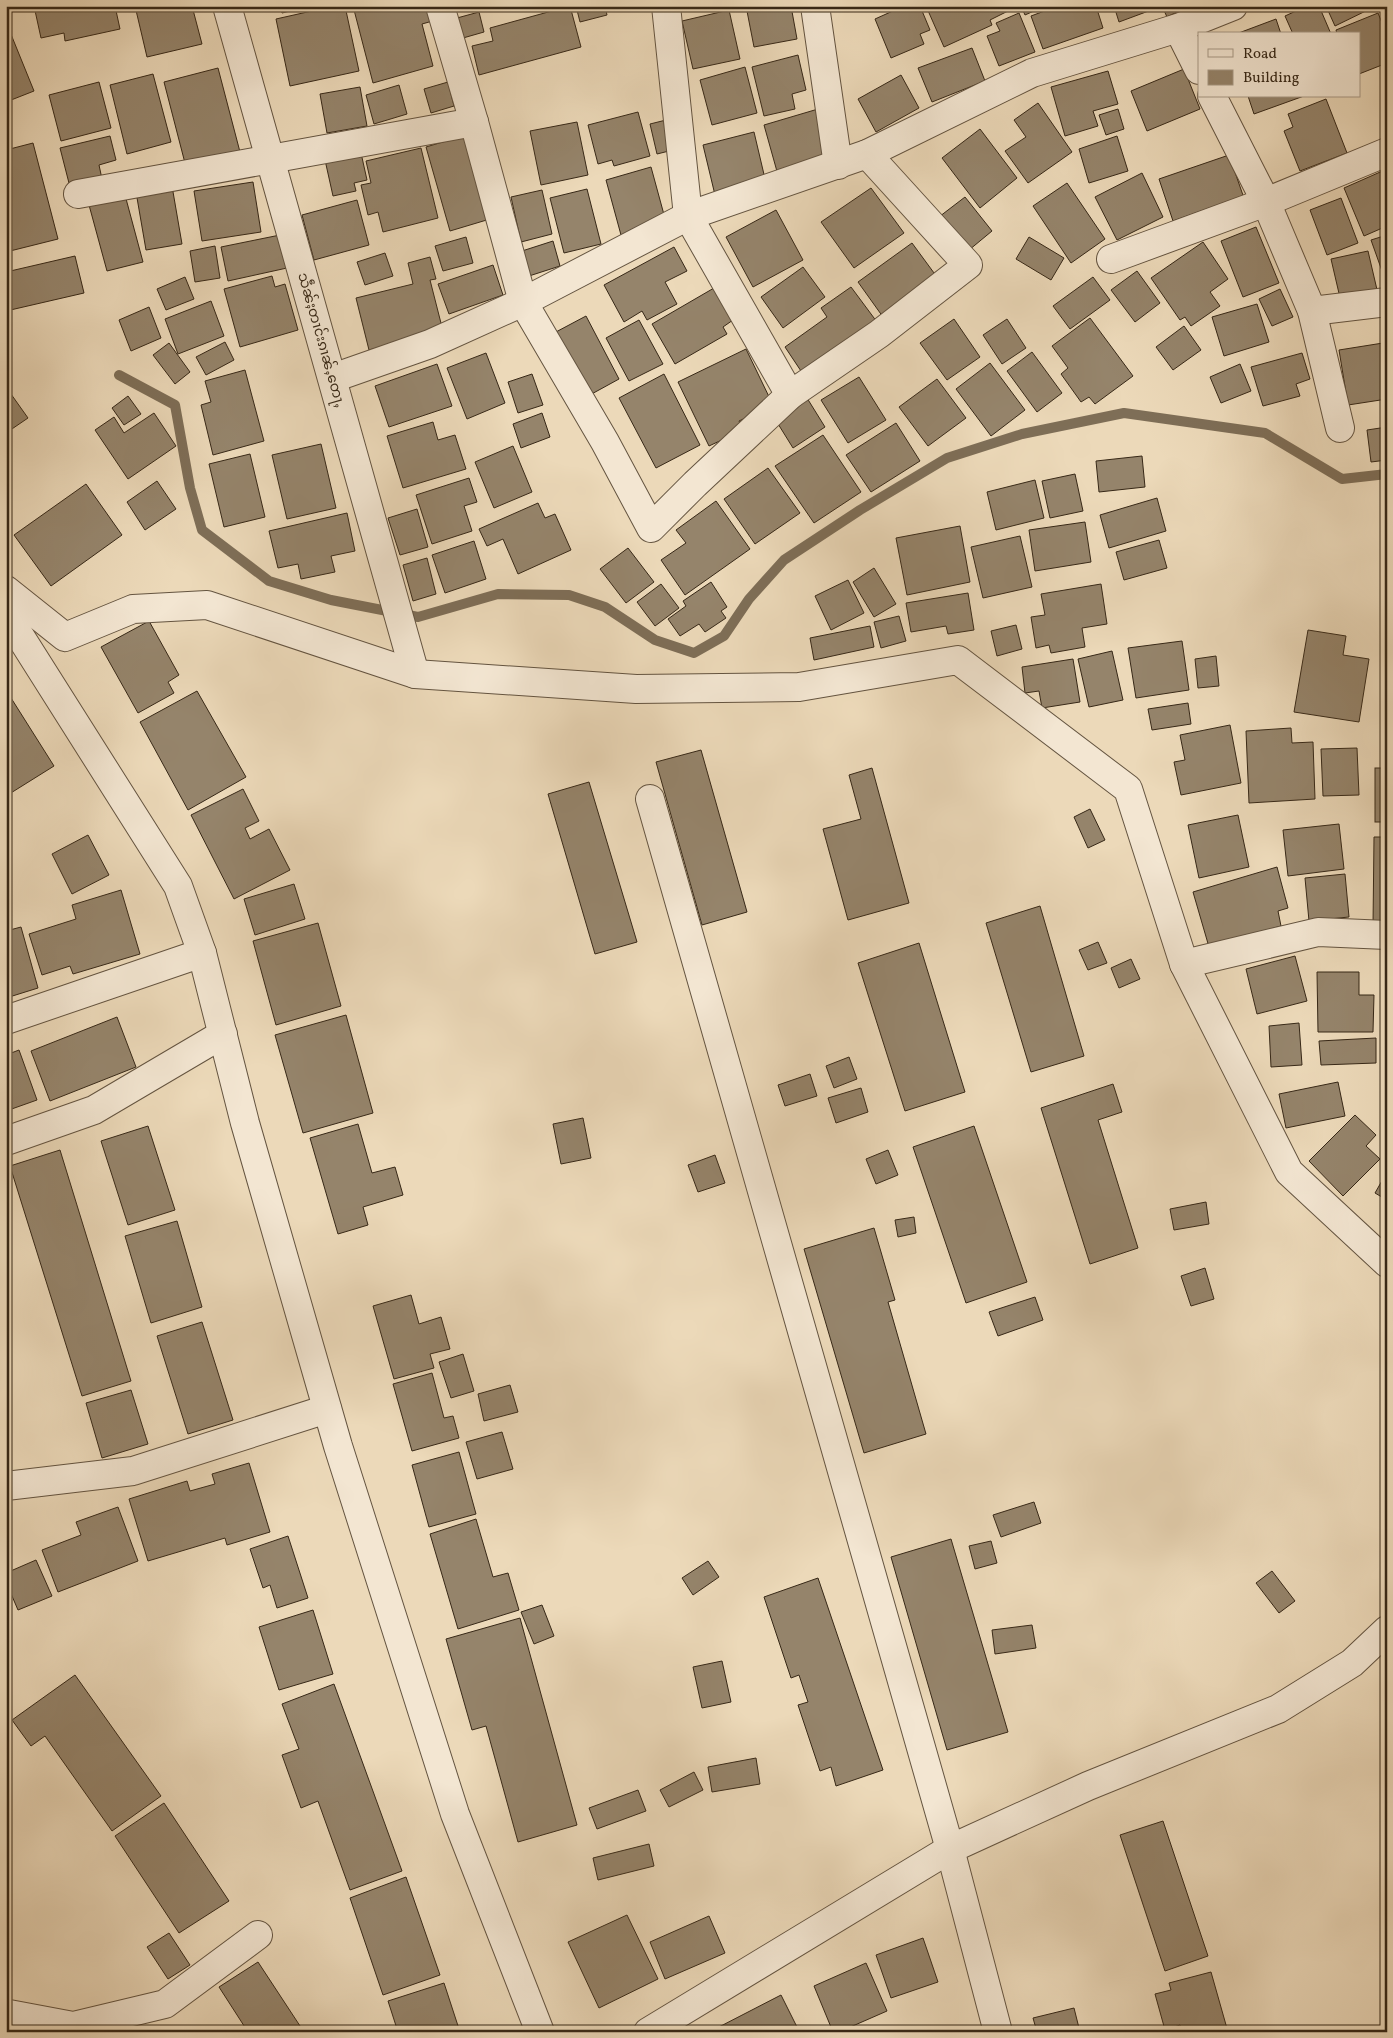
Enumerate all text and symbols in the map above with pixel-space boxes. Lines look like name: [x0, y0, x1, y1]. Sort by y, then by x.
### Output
legend: [1198, 32, 1360, 98]
text: Road: [1243, 44, 1277, 65]
text: Building: [1243, 68, 1300, 89]
street label: သဵၼ်ႈတၢင်းၵၢၼ်ႇတေႃႇ: [291, 270, 351, 410]

